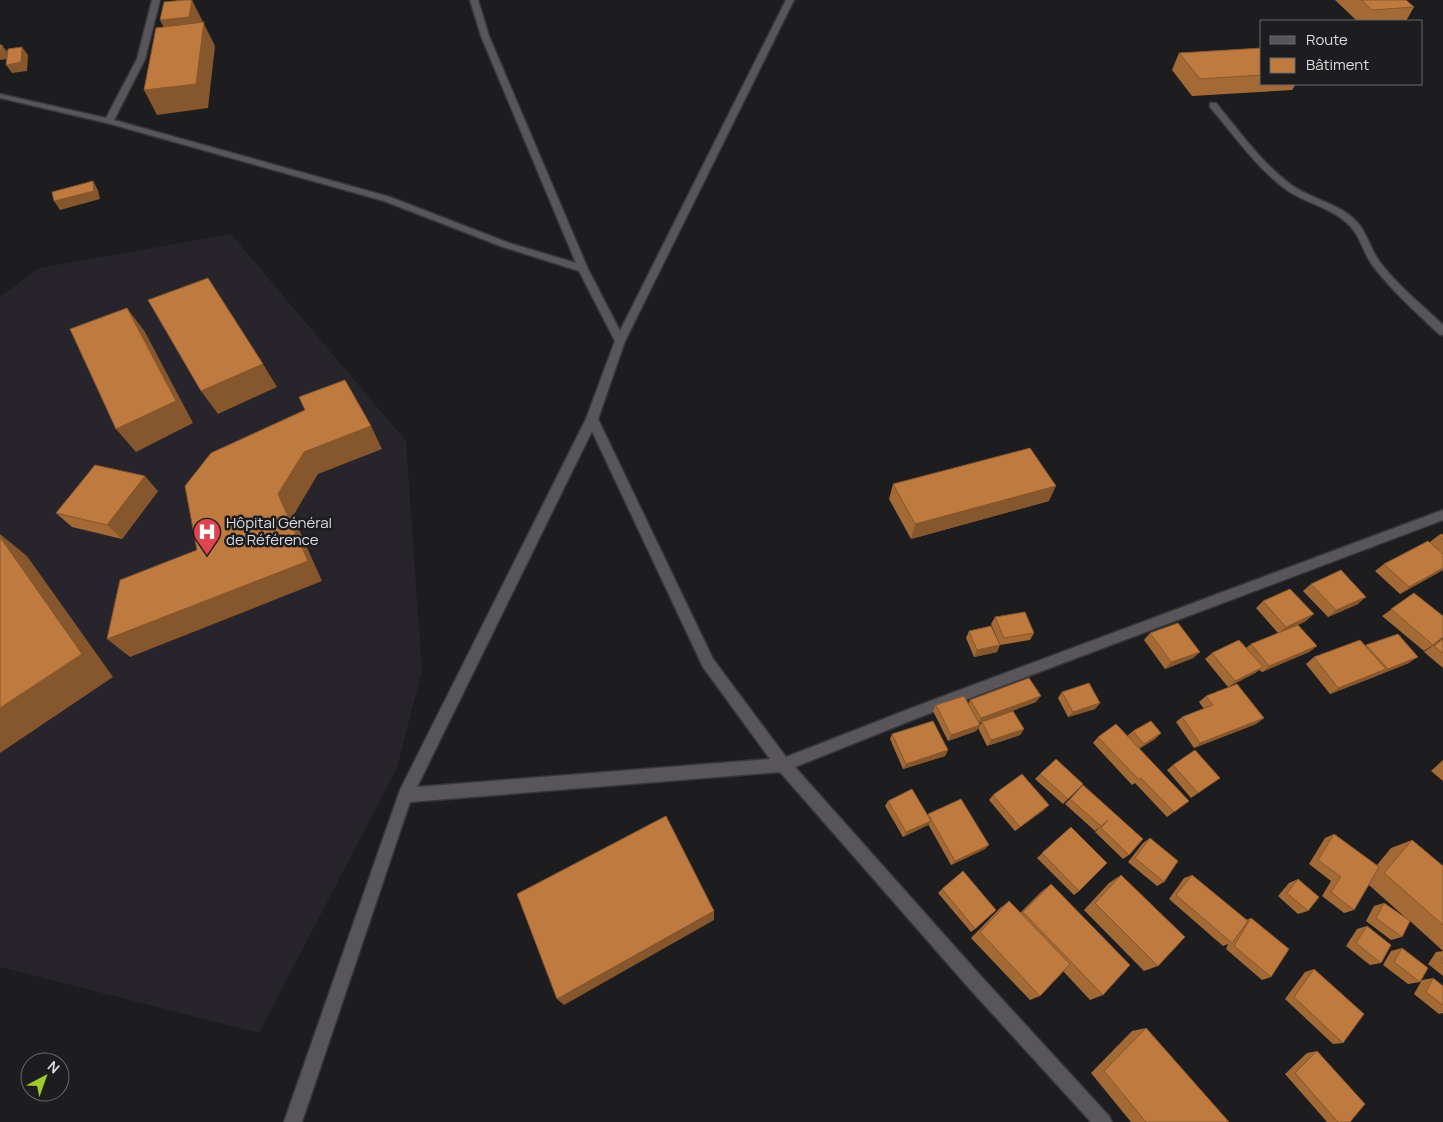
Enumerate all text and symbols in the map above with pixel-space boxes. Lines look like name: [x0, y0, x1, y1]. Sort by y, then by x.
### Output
legend: [1260, 20, 1423, 85]
text: Route: [1306, 29, 1348, 50]
text: Bâtiment: [1306, 54, 1369, 75]
place label: Hôpital Général de Référence: [226, 512, 332, 550]
hospital icon: Hôpital Général de Référence: [192, 517, 222, 556]
north arrow: [20, 1052, 70, 1102]
text: N: [44, 1056, 64, 1077]

